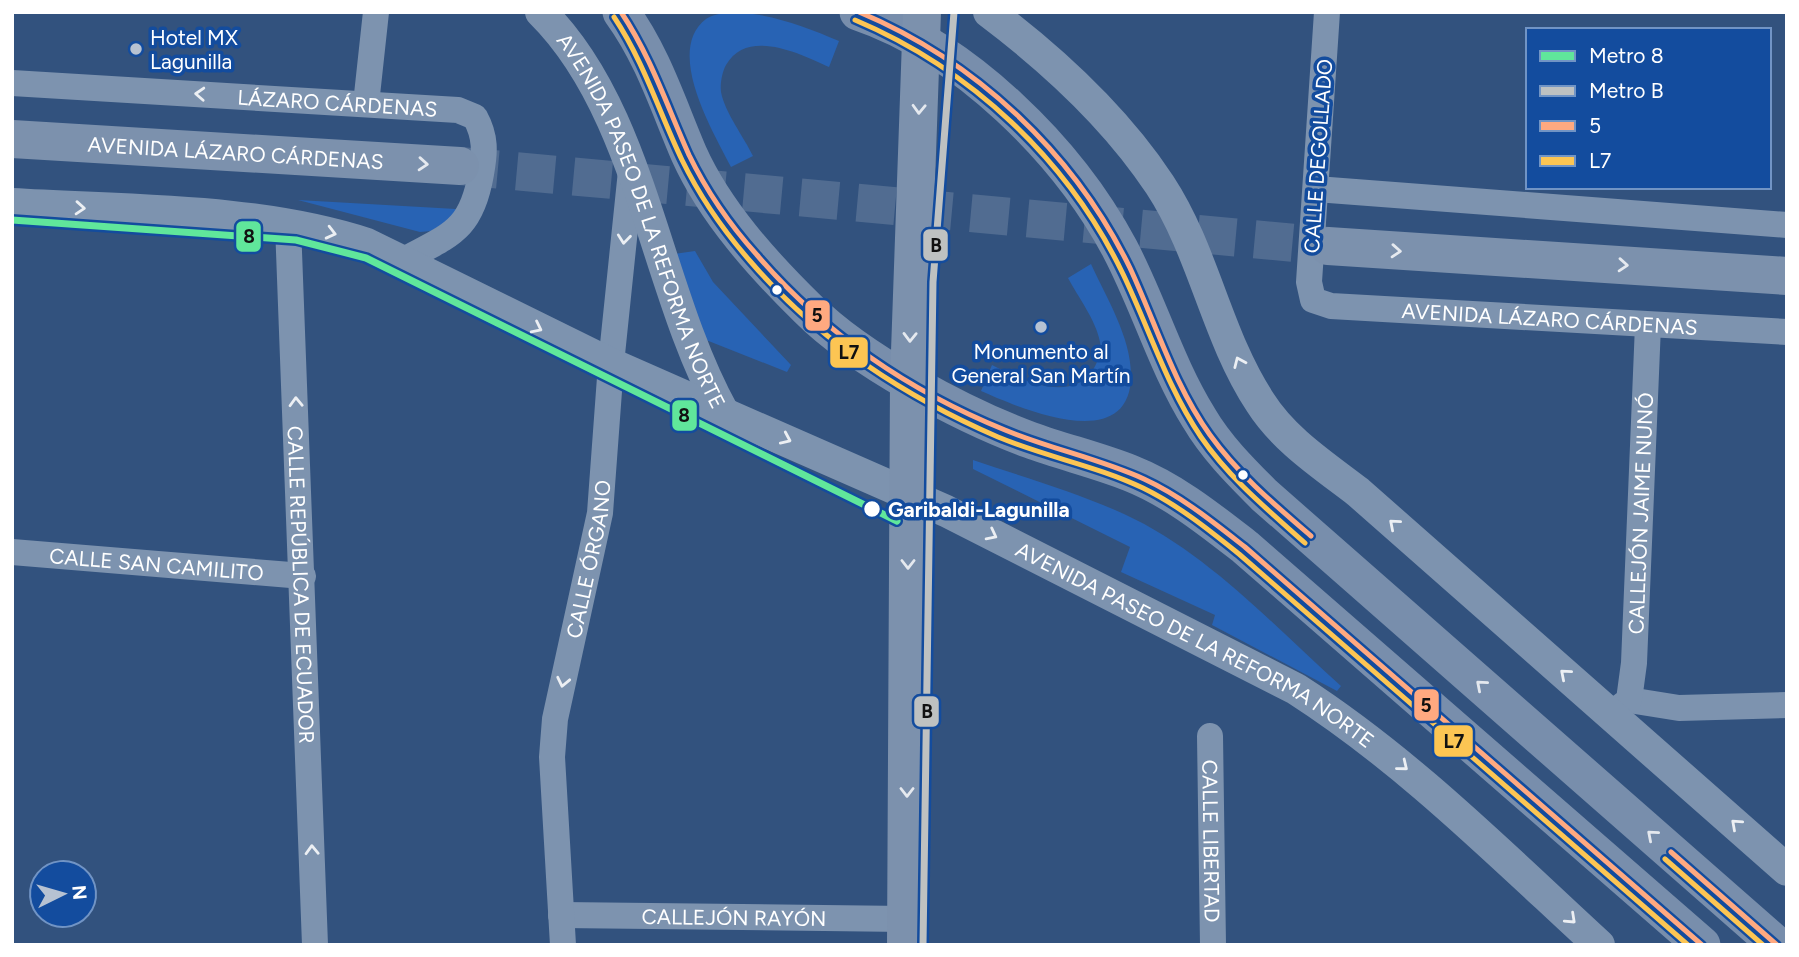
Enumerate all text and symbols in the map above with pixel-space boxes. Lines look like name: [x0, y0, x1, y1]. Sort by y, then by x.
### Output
place label: Hotel MX Lagunilla: [150, 25, 238, 74]
street label: AVENIDA PASEO DE LA REFORMA NORTE: [552, 28, 731, 412]
legend: [1526, 28, 1771, 189]
marker: Hotel MX Lagunilla: [128, 41, 144, 57]
text: Metro 8: [1589, 43, 1664, 68]
street label: CALLE DEGOLLADO: [1299, 58, 1337, 254]
text: Metro B: [1589, 78, 1663, 103]
street label: LÁZARO CÁRDENAS: [237, 84, 438, 121]
one-way arrow: [194, 87, 205, 102]
one-way arrow: [911, 104, 926, 115]
text: 5: [1589, 113, 1601, 138]
street label: AVENIDA LÁZARO CÁRDENAS: [87, 131, 384, 174]
text: L7: [1589, 148, 1611, 173]
one-way arrow: [418, 156, 429, 171]
one-way arrow: [75, 200, 86, 215]
line badge: 8: [235, 220, 262, 253]
text: 8: [243, 225, 255, 248]
one-way arrow: [325, 225, 337, 240]
line badge: B: [922, 228, 949, 262]
one-way arrow: [616, 233, 631, 245]
text: B: [930, 234, 942, 257]
one-way arrow: [1391, 243, 1402, 258]
one-way arrow: [1618, 257, 1629, 272]
unlabelled marker: [770, 283, 784, 297]
street label: AVENIDA LÁZARO CÁRDENAS: [1401, 298, 1698, 339]
line badge: 5: [804, 299, 831, 332]
text: 5: [811, 304, 823, 327]
marker: Monumento al General San Martín: [1033, 319, 1049, 335]
one-way arrow: [530, 320, 542, 334]
one-way arrow: [902, 332, 918, 343]
line badge: L7: [829, 336, 869, 369]
place label: Monumento al General San Martín: [952, 339, 1130, 388]
text: L7: [839, 341, 859, 364]
one-way arrow: [1233, 356, 1247, 369]
street label: CALLEJÓN JAIME NUNÓ: [1623, 392, 1658, 635]
one-way arrow: [288, 396, 303, 407]
line badge: 8: [671, 399, 698, 432]
text: 8: [678, 404, 690, 427]
street label: CALLE REPÚBLICA DE ECUADOR: [283, 425, 320, 744]
one-way arrow: [779, 431, 791, 445]
unlabelled marker: [1236, 468, 1250, 482]
street label: CALLE ÓRGANO: [561, 479, 615, 640]
place label: Garibaldi-Lagunilla: [888, 497, 1070, 522]
marker: Garibaldi-Lagunilla: [862, 499, 882, 519]
one-way arrow: [1389, 520, 1402, 532]
one-way arrow: [985, 526, 997, 540]
street label: AVENIDA PASEO DE LA REFORMA NORTE: [1012, 536, 1379, 753]
street label: CALLE SAN CAMILITO: [48, 543, 265, 585]
one-way arrow: [900, 559, 916, 570]
one-way arrow: [1561, 670, 1574, 682]
one-way arrow: [557, 676, 572, 688]
one-way arrow: [1476, 681, 1489, 693]
line badge: 5: [1413, 688, 1440, 722]
text: 5: [1420, 694, 1432, 717]
line badge: B: [913, 695, 940, 728]
text: B: [921, 700, 933, 723]
line badge: L7: [1433, 724, 1474, 758]
text: L7: [1444, 730, 1464, 753]
one-way arrow: [1395, 757, 1407, 770]
street label: CALLE LIBERTAD: [1198, 759, 1225, 922]
one-way arrow: [899, 787, 915, 797]
one-way arrow: [1731, 820, 1744, 833]
one-way arrow: [1647, 831, 1660, 843]
one-way arrow: [304, 844, 319, 855]
north arrow: [28, 859, 98, 929]
text: N: [67, 884, 92, 901]
street label: CALLEJÓN RAYÓN: [642, 903, 826, 931]
one-way arrow: [1563, 911, 1576, 923]

